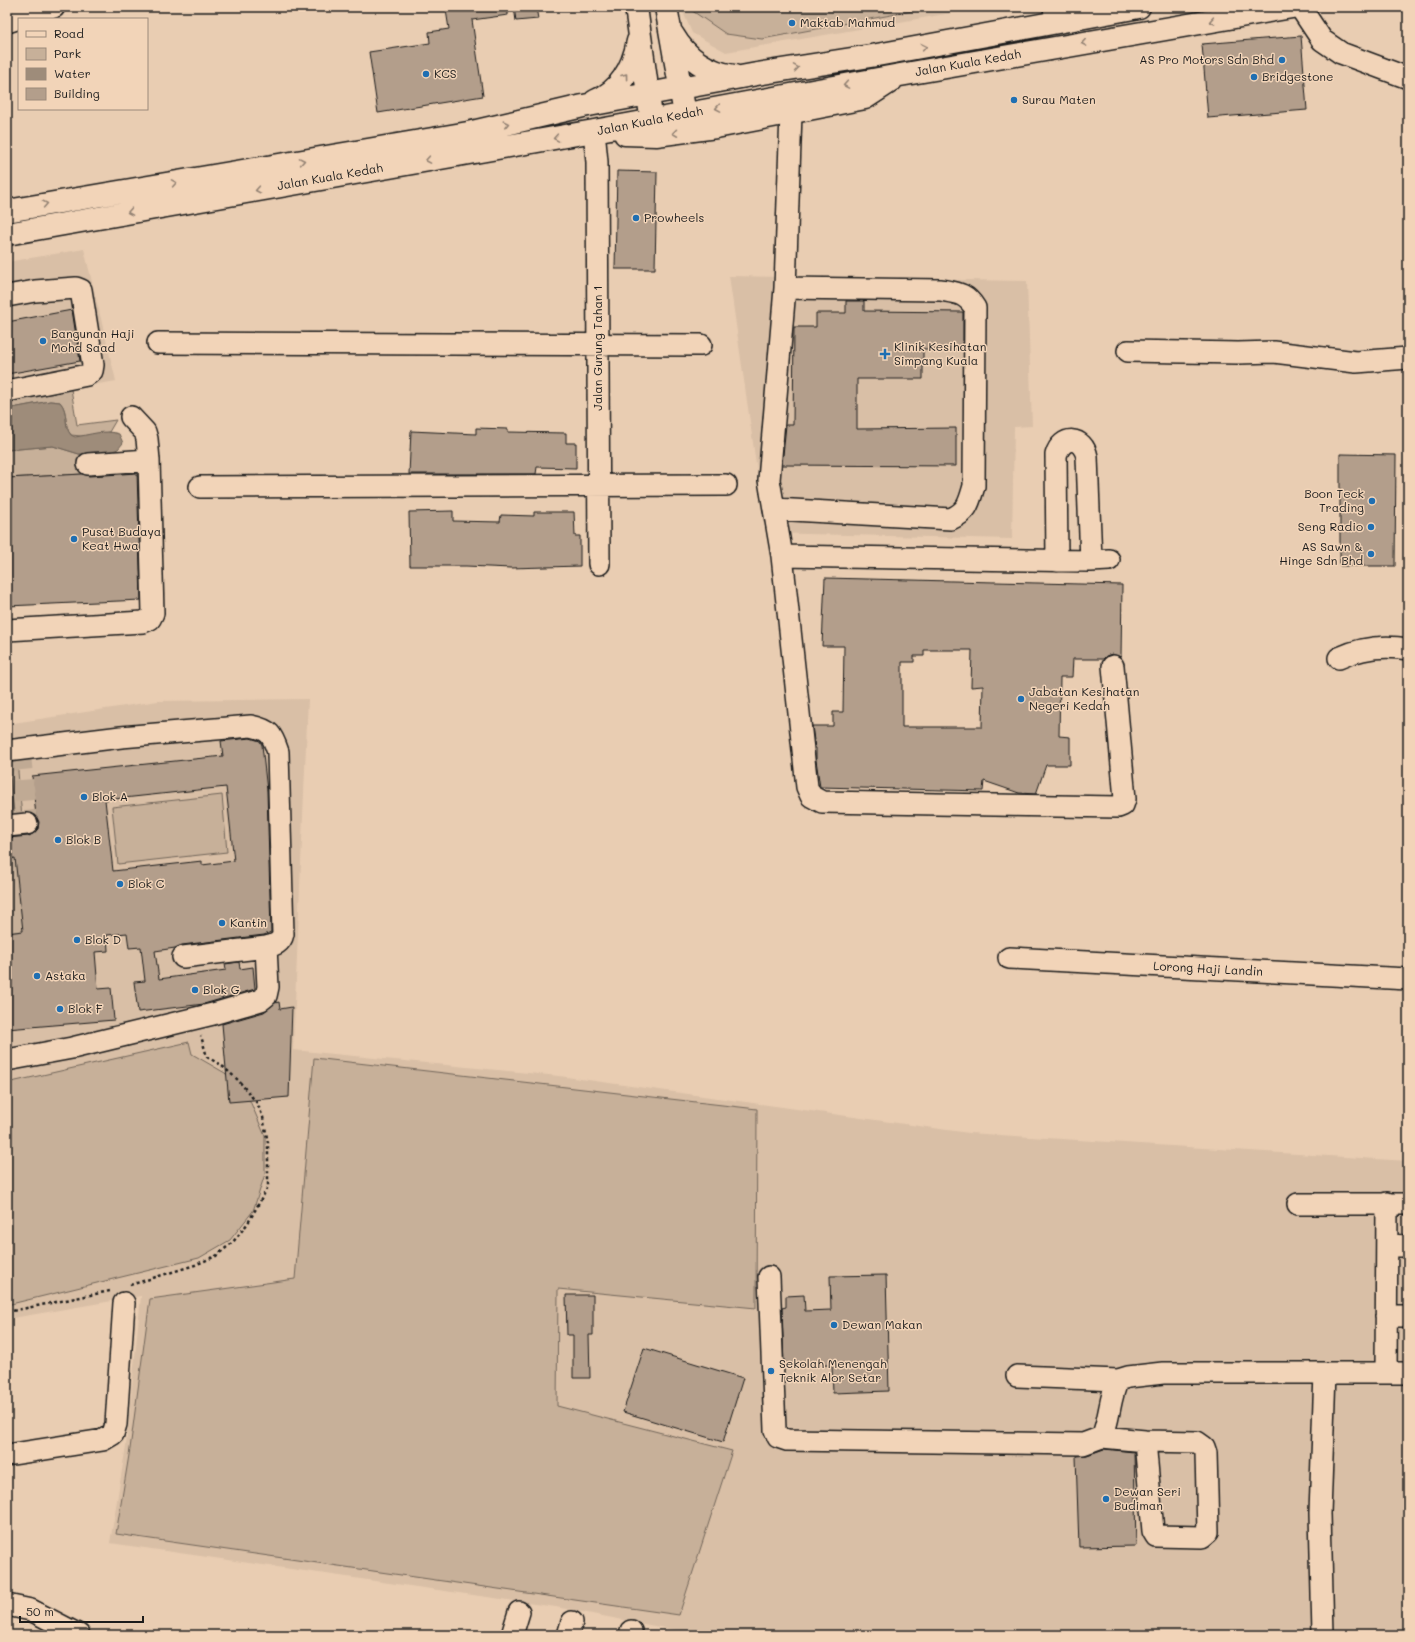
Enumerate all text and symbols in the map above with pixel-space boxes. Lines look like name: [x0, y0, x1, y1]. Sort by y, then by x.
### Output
place label: Maktab Mahmud: [800, 14, 896, 30]
one-way arrow: [1209, 16, 1215, 25]
legend: [18, 18, 148, 110]
marker: Maktab Mahmud: [787, 18, 797, 28]
text: Road: [54, 25, 84, 41]
one-way arrow: [1081, 38, 1087, 47]
one-way arrow: [921, 43, 927, 51]
text: Park: [54, 45, 81, 61]
street label: Jalan Kuala Kedah: [914, 45, 1022, 79]
place label: AS Pro Motors Sdn Bhd: [1139, 51, 1274, 67]
marker: AS Pro Motors Sdn Bhd: [1277, 55, 1287, 65]
one-way arrow: [793, 64, 799, 73]
text: Water: [54, 65, 91, 81]
place label: KCS: [434, 65, 457, 81]
place label: Bridgestone: [1262, 68, 1333, 84]
marker: KCS: [421, 69, 431, 79]
marker: Bridgestone: [1249, 72, 1259, 82]
one-way arrow: [620, 74, 627, 81]
one-way arrow: [843, 80, 849, 89]
text: Building: [54, 85, 100, 101]
place label: Surau Maten: [1022, 91, 1096, 107]
marker: Surau Maten: [1009, 95, 1019, 105]
street label: Jalan Kuala Kedah: [596, 102, 704, 138]
one-way arrow: [715, 104, 721, 112]
one-way arrow: [503, 120, 509, 128]
one-way arrow: [672, 128, 678, 137]
one-way arrow: [553, 133, 559, 142]
one-way arrow: [425, 156, 431, 164]
one-way arrow: [299, 157, 305, 165]
street label: Jalan Kuala Kedah: [276, 159, 384, 193]
one-way arrow: [171, 179, 177, 187]
one-way arrow: [255, 185, 261, 194]
one-way arrow: [42, 200, 49, 209]
one-way arrow: [127, 207, 133, 216]
place label: Prowheels: [644, 209, 704, 225]
marker: Prowheels: [631, 213, 641, 223]
street label: Jalan Gunung Tahan 1: [589, 285, 605, 411]
place label: Bangunan Haji Mohd Saad: [51, 325, 134, 355]
marker: Bangunan Haji Mohd Saad: [38, 336, 48, 346]
place label: Klinik Kesihatan Simpang Kuala: [894, 338, 986, 368]
marker: Klinik Kesihatan Simpang Kuala: [879, 348, 891, 360]
place label: Boon Teck Trading: [1304, 485, 1364, 515]
marker: Boon Teck Trading: [1367, 496, 1377, 506]
place label: Seng Radio: [1298, 518, 1363, 534]
marker: Seng Radio: [1366, 522, 1376, 532]
place label: Pusat Budaya Keat Hwa: [82, 523, 161, 553]
marker: Pusat Budaya Keat Hwa: [69, 534, 79, 544]
place label: AS Sawn & Hinge Sdn Bhd: [1279, 538, 1363, 568]
marker: AS Sawn & Hinge Sdn Bhd: [1366, 549, 1376, 559]
place label: Jabatan Kesihatan Negeri Kedah: [1029, 683, 1139, 713]
marker: Jabatan Kesihatan Negeri Kedah: [1016, 694, 1026, 704]
place label: Blok A: [92, 788, 128, 804]
marker: Blok A: [79, 792, 89, 802]
place label: Blok B: [66, 831, 101, 847]
marker: Blok B: [53, 835, 63, 845]
place label: Blok C: [128, 875, 165, 891]
marker: Blok C: [115, 879, 125, 889]
place label: Kantin: [230, 914, 267, 930]
marker: Kantin: [217, 918, 227, 928]
place label: Blok D: [85, 931, 121, 947]
marker: Blok D: [72, 935, 82, 945]
street label: Lorong Haji Landin: [1153, 957, 1263, 979]
place label: Astaka: [45, 967, 86, 983]
marker: Astaka: [32, 971, 42, 981]
place label: Blok G: [203, 981, 240, 997]
marker: Blok G: [190, 985, 200, 995]
place label: Blok F: [68, 1000, 103, 1016]
marker: Blok F: [55, 1004, 65, 1014]
place label: Dewan Makan: [842, 1316, 923, 1332]
marker: Dewan Makan: [829, 1320, 839, 1330]
place label: Sekolah Menengah Teknik Alor Setar: [779, 1355, 887, 1385]
marker: Sekolah Menengah Teknik Alor Setar: [766, 1366, 776, 1376]
place label: Dewan Seri Budiman: [1114, 1483, 1181, 1513]
marker: Dewan Seri Budiman: [1101, 1494, 1111, 1504]
scale bar: [20, 1598, 143, 1624]
text: 50 m: [26, 1603, 54, 1619]

